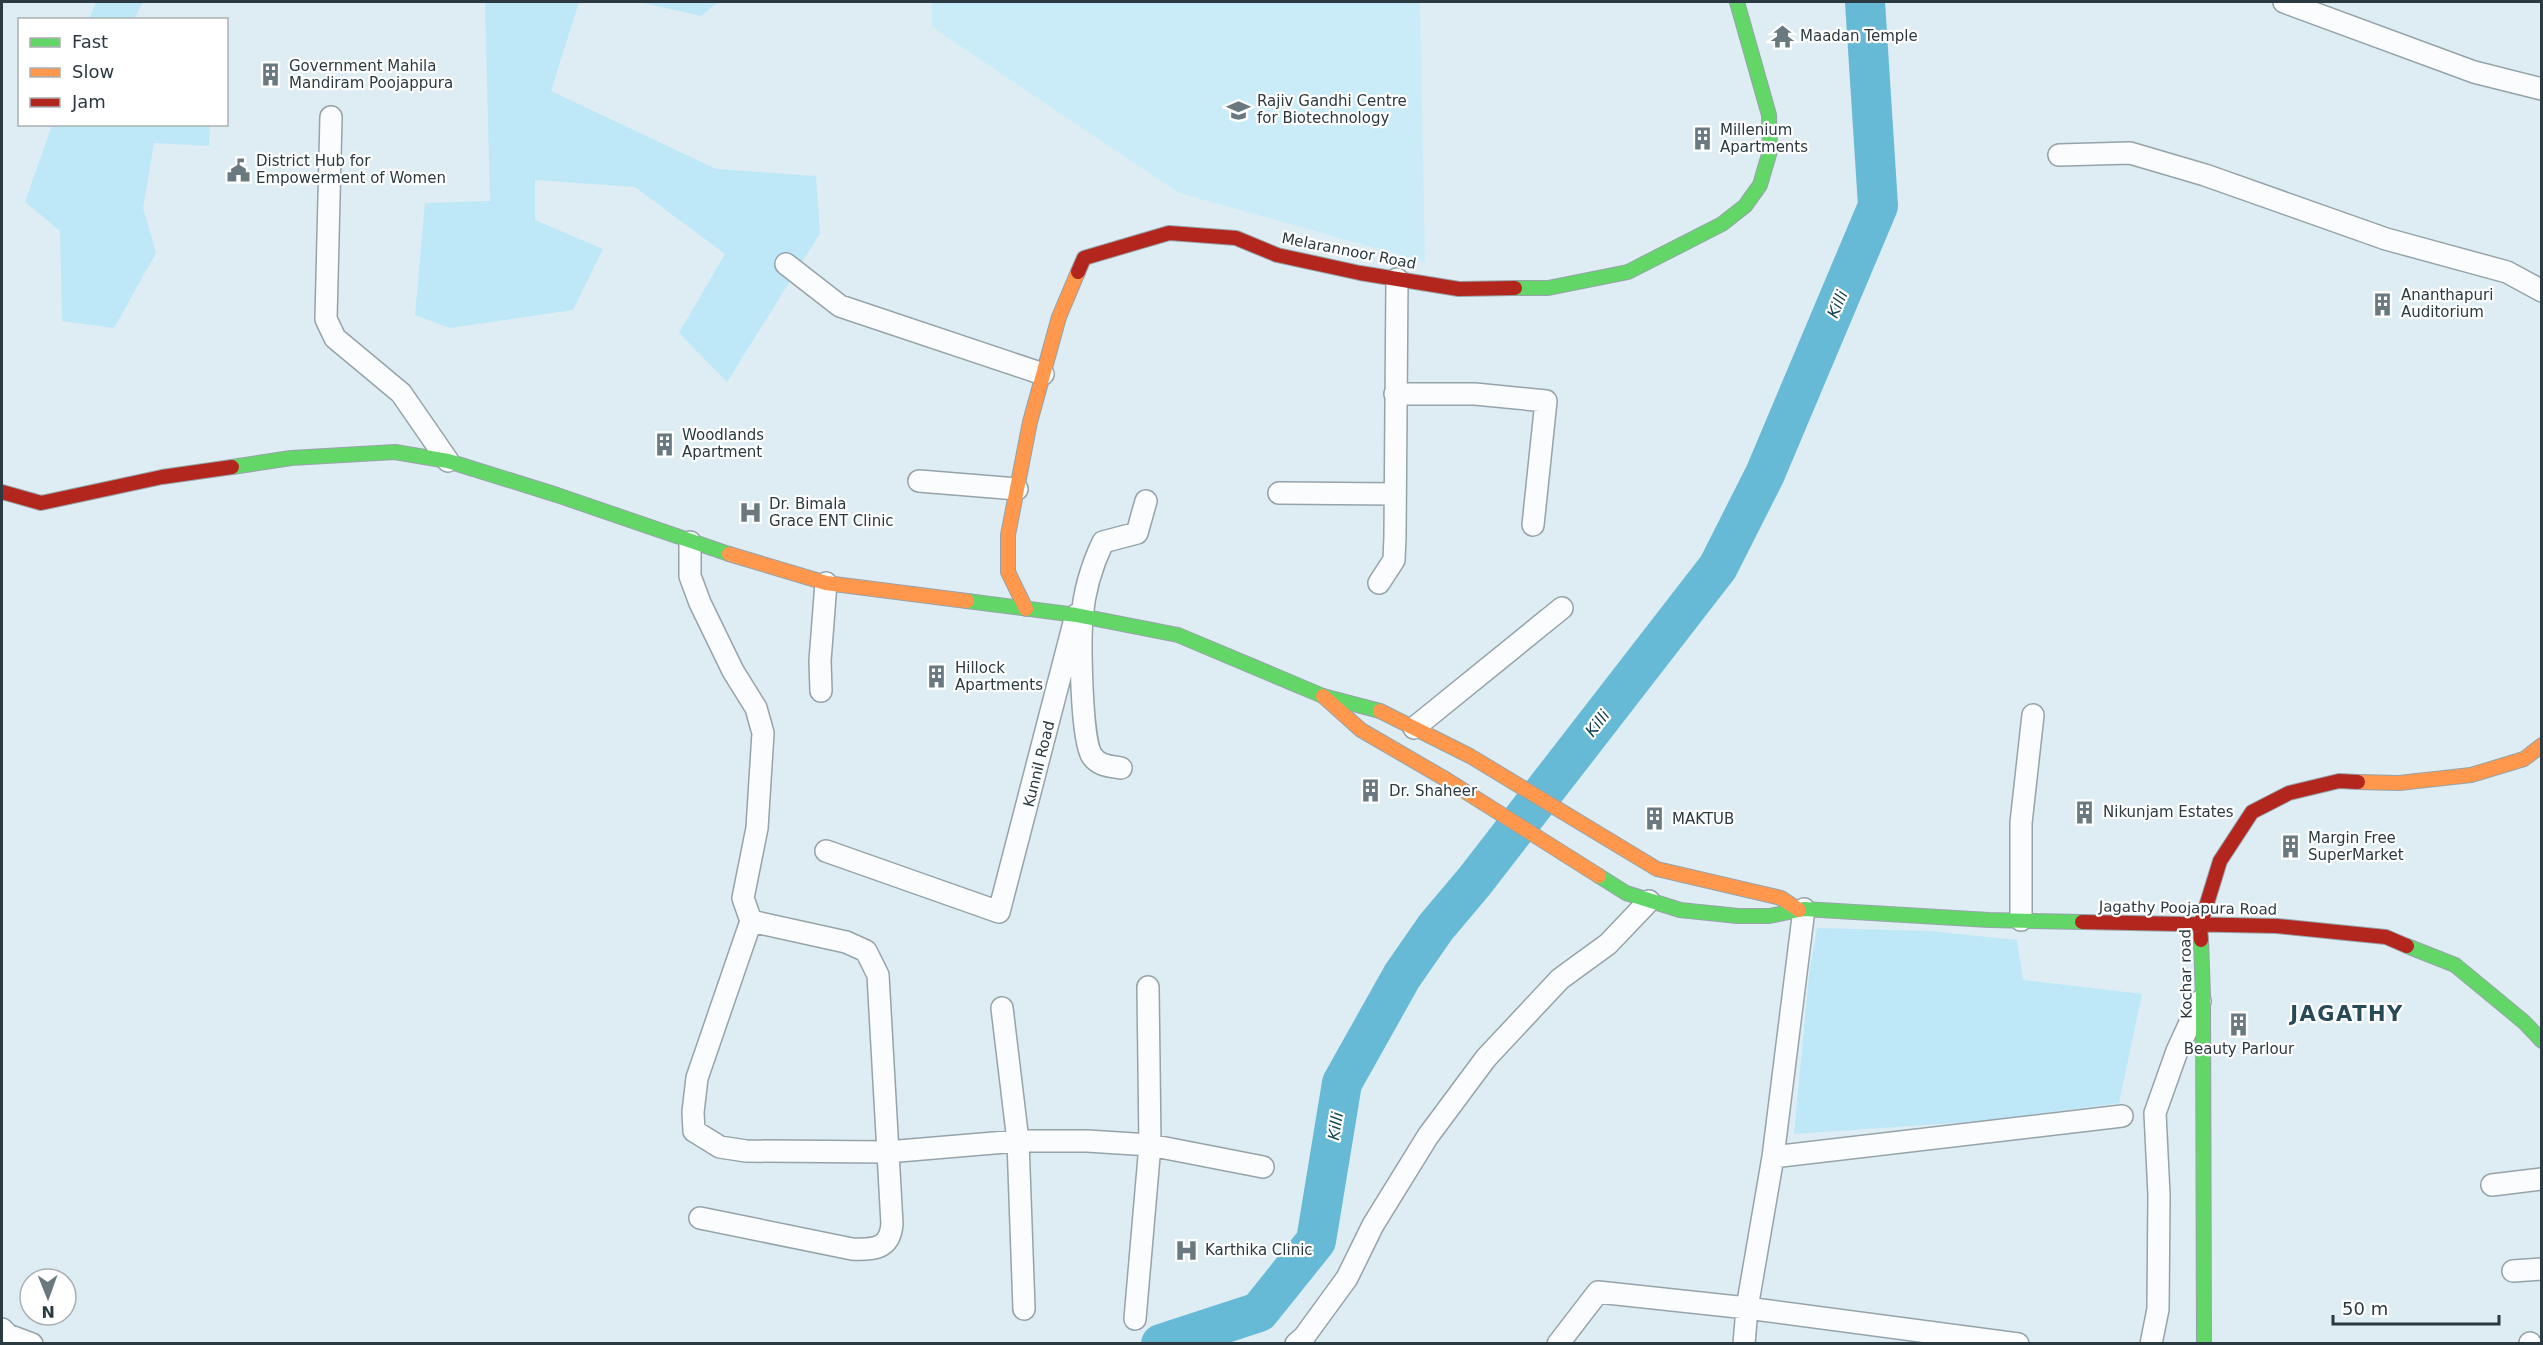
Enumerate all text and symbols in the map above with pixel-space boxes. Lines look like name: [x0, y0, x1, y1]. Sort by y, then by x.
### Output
legend: [18, 18, 228, 126]
temple icon: Maadan Temple: [1769, 23, 1795, 49]
place label: Maadan Temple: [1800, 27, 1918, 45]
text: Fast: [72, 31, 108, 52]
place label: Government Mahila Mandiram Poojappura: [289, 57, 453, 92]
text: Slow: [72, 61, 114, 82]
building icon: Government Mahila Mandiram Poojappura: [258, 62, 284, 88]
text: Jam: [71, 91, 106, 112]
place label: Rajiv Gandhi Centre for Biotechnology: [1257, 92, 1407, 127]
school or university icon: Rajiv Gandhi Centre for Biotechnology: [1226, 97, 1252, 123]
place label: Millenium Apartments: [1720, 121, 1808, 156]
building icon: Millenium Apartments: [1689, 126, 1715, 152]
place label: District Hub for Empowerment of Women: [256, 152, 446, 187]
public building icon: District Hub for Empowerment of Women: [225, 157, 251, 183]
street label: Melarannoor Road: [1280, 229, 1418, 273]
place label: Ananthapuri Auditorium: [2401, 286, 2493, 321]
water label: Killi: [1823, 287, 1852, 321]
building icon: Ananthapuri Auditorium: [2370, 291, 2396, 317]
place label: Woodlands Apartment: [682, 426, 764, 461]
building icon: Woodlands Apartment: [651, 431, 677, 457]
place label: Dr. Bimala Grace ENT Clinic: [769, 495, 894, 530]
hospital icon: Dr. Bimala Grace ENT Clinic: [738, 500, 764, 526]
place label: Hillock Apartments: [955, 659, 1043, 694]
building icon: Hillock Apartments: [924, 664, 950, 690]
water label: Killi: [1581, 706, 1614, 740]
street label: Kunnil Road: [1020, 719, 1058, 809]
building icon: Dr. Shaheer: [1358, 778, 1384, 804]
place label: Dr. Shaheer: [1389, 782, 1478, 800]
building icon: Nikunjam Estates: [2072, 799, 2098, 825]
place label: Nikunjam Estates: [2103, 803, 2234, 821]
building icon: MAKTUB: [1641, 806, 1667, 832]
place label: MAKTUB: [1672, 810, 1734, 828]
place label: Margin Free SuperMarket: [2308, 829, 2404, 864]
building icon: Margin Free SuperMarket: [2277, 834, 2303, 860]
street label: Jagathy Poojapura Road: [2098, 897, 2277, 919]
street label: Kochar road: [2176, 929, 2196, 1019]
district label: JAGATHY: [2288, 1002, 2404, 1026]
building icon: Beauty Parlour: [2226, 1012, 2252, 1038]
place label: Beauty Parlour: [2184, 1040, 2295, 1058]
water label: Killi: [1324, 1110, 1347, 1142]
hospital icon: Karthika Clinic: [1174, 1237, 1200, 1263]
place label: Karthika Clinic: [1205, 1241, 1313, 1259]
north arrow: [18, 1267, 78, 1327]
scale bar: [2333, 1288, 2500, 1326]
text: 50 m: [2342, 1298, 2388, 1319]
text: N: [41, 1302, 55, 1321]

